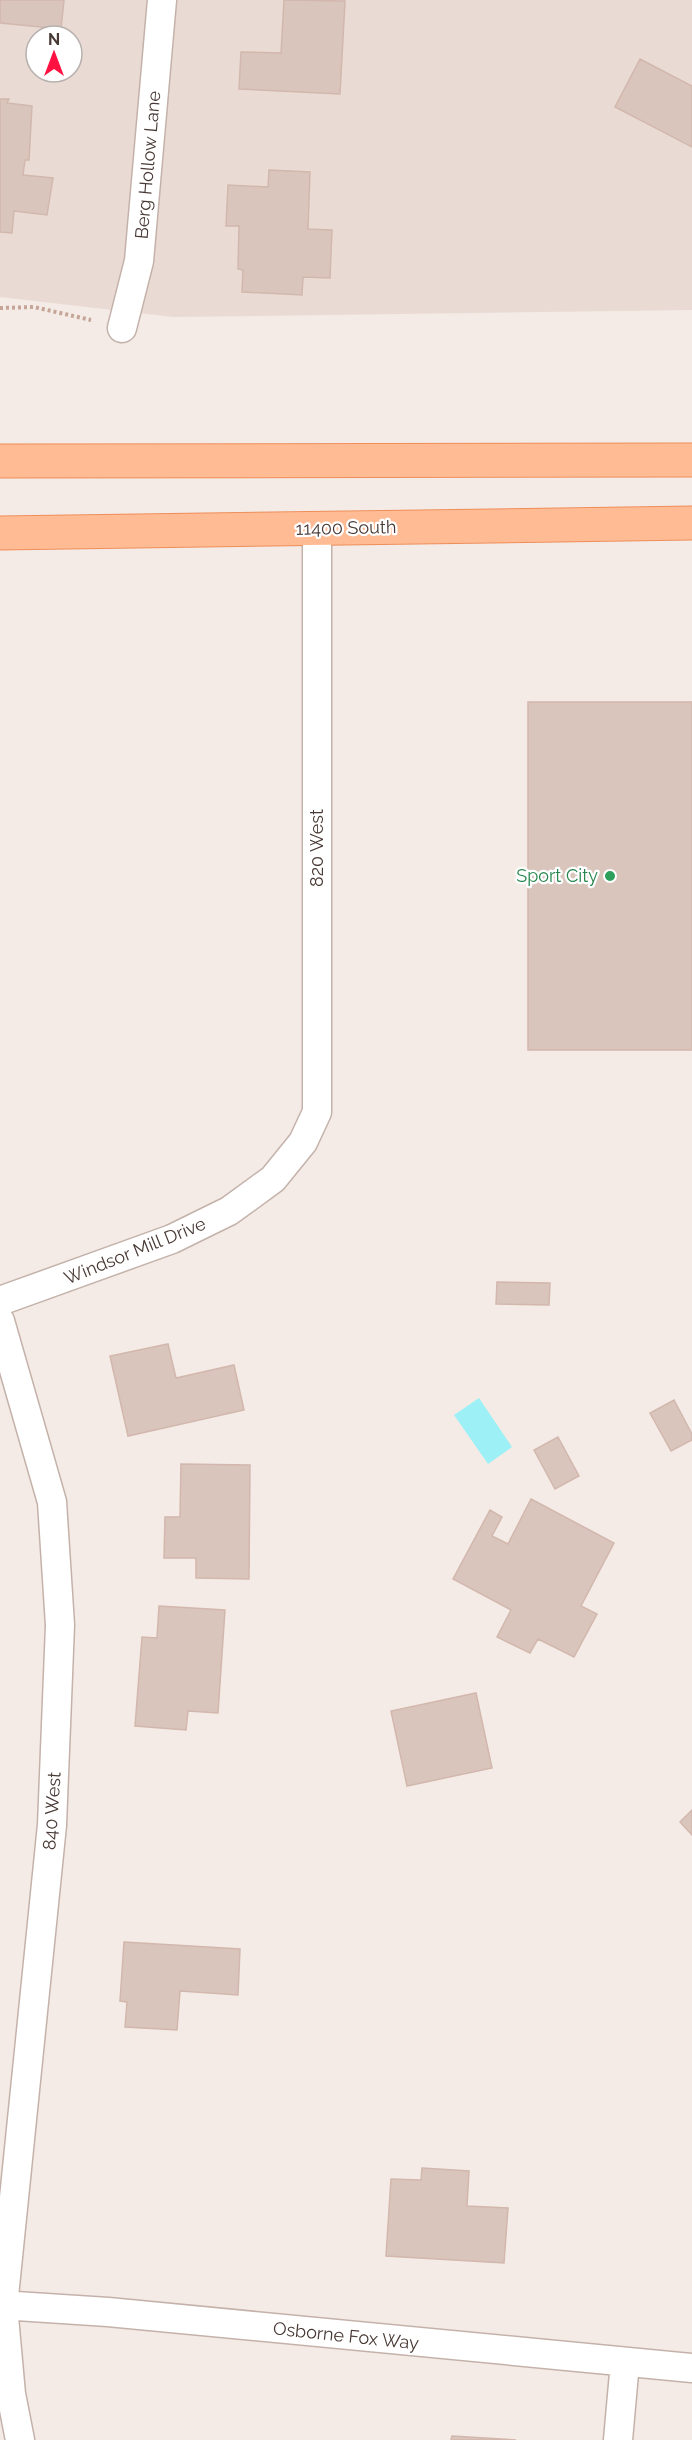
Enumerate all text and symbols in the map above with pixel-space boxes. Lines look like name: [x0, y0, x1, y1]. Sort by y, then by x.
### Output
north arrow: [24, 24, 84, 84]
text: N: [48, 30, 60, 49]
street label: Berg Hollow Lane: [131, 90, 164, 240]
street label: 11400 South: [295, 516, 397, 539]
street label: 820 West: [306, 809, 327, 887]
place label: Sport City: [516, 865, 598, 886]
marker: Sport City: [603, 869, 617, 883]
street label: Windsor Mill Drive: [61, 1212, 209, 1289]
street label: 840 West: [38, 1771, 65, 1851]
street label: Osborne Fox Way: [272, 2317, 420, 2354]

